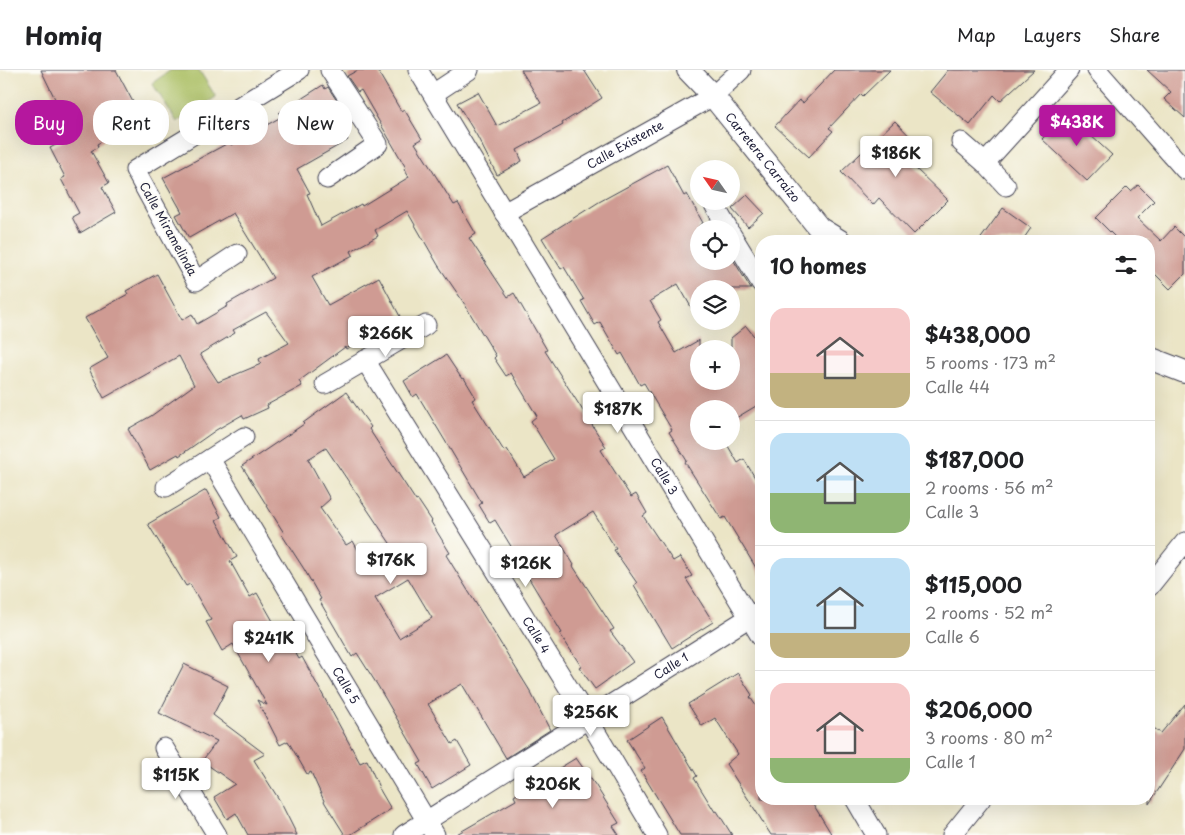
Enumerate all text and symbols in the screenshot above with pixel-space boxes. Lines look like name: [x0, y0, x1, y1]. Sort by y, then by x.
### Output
text: Homiq: [25, 17, 102, 53]
text: Map: [957, 21, 996, 48]
text: Layers: [1024, 21, 1081, 48]
text: Share: [1109, 21, 1160, 48]
chip: Buy: [15, 100, 83, 145]
chip: Rent: [93, 100, 169, 145]
chip: Filters: [179, 100, 268, 145]
chip: New: [278, 100, 352, 145]
pin: $438K: [1042, 104, 1112, 147]
street label: Carretera Carraízo: [721, 108, 805, 206]
text: $438K: [1050, 109, 1104, 133]
street label: Calle Existente: [583, 115, 667, 173]
pin: $186K: [861, 136, 931, 178]
text: $186K: [871, 140, 921, 164]
north arrow: [690, 160, 740, 210]
map controls: [690, 160, 740, 450]
street label: Calle Miramelinda: [136, 178, 202, 279]
button: locate: [690, 220, 740, 270]
text: 10 homes: [770, 249, 867, 281]
icon: filters: [1112, 251, 1140, 279]
button: layers: [690, 280, 740, 330]
pin: $266K: [351, 316, 421, 358]
text: $438,000: [925, 318, 1030, 350]
text: $266K: [359, 320, 413, 344]
icon: home: [810, 328, 870, 388]
button: +: [690, 340, 740, 390]
text: 5 rooms · 173 m²: [925, 350, 1056, 374]
text: Calle 44: [925, 374, 990, 398]
pin: $187K: [583, 392, 653, 434]
text: $187K: [594, 396, 642, 420]
button: −: [690, 400, 740, 450]
text: $187,000: [925, 443, 1024, 475]
icon: home: [810, 453, 870, 513]
street label: Calle 3: [647, 454, 683, 498]
text: 2 rooms · 56 m²: [925, 475, 1054, 499]
text: Calle 3: [925, 499, 979, 523]
pin: $176K: [356, 542, 426, 585]
pin: $126K: [491, 546, 561, 588]
text: $176K: [367, 547, 415, 571]
text: $126K: [501, 550, 551, 574]
text: $115,000: [925, 568, 1022, 600]
icon: home: [810, 578, 870, 638]
text: 2 rooms · 52 m²: [925, 600, 1053, 624]
street label: Calle 4: [518, 613, 555, 657]
pin: $241K: [234, 620, 304, 663]
text: Calle 6: [925, 624, 980, 648]
text: $241K: [244, 625, 294, 649]
street label: Calle 1: [650, 648, 692, 683]
street label: Calle 5: [328, 663, 365, 707]
text: $206,000: [925, 693, 1033, 725]
pin: $256K: [556, 694, 626, 737]
text: $256K: [564, 699, 618, 723]
icon: home: [810, 703, 870, 763]
text: 3 rooms · 80 m²: [925, 725, 1053, 749]
text: Calle 1: [925, 749, 976, 773]
pin: $115K: [141, 758, 211, 800]
text: $115K: [153, 762, 199, 786]
pin: $206K: [518, 766, 588, 809]
text: $206K: [525, 771, 581, 795]

